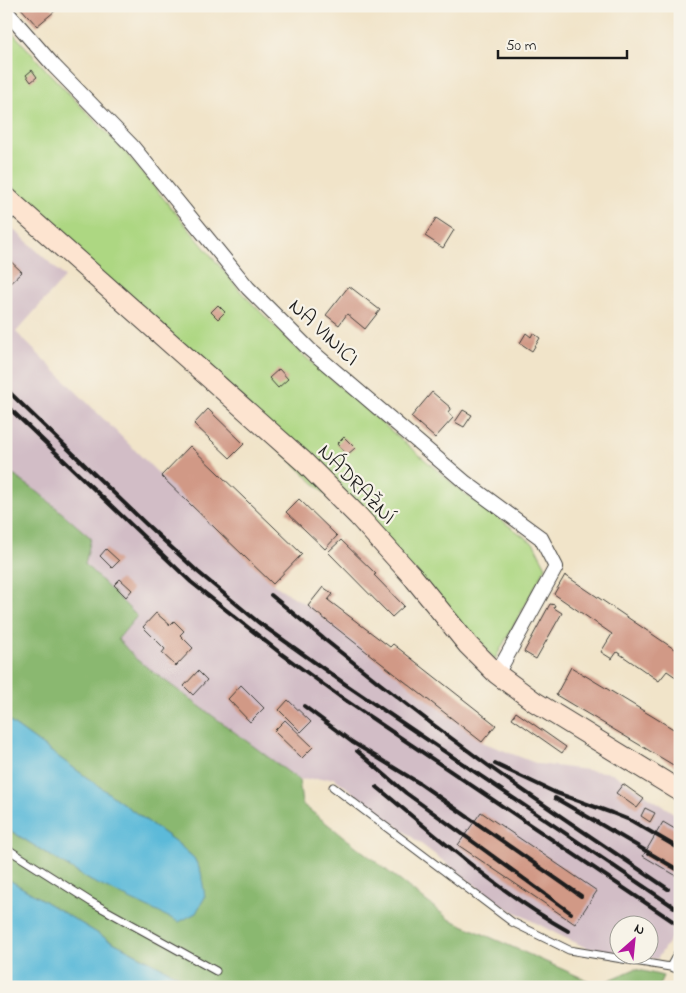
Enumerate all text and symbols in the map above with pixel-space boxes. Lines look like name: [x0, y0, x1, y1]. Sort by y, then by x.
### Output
scale bar: [498, 28, 627, 60]
text: 50 m: [506, 35, 537, 57]
street label: NA VINICI: [280, 292, 366, 374]
street label: NÁDRAŽNÍ: [309, 437, 403, 533]
north arrow: [608, 916, 658, 966]
text: N: [630, 918, 648, 941]

